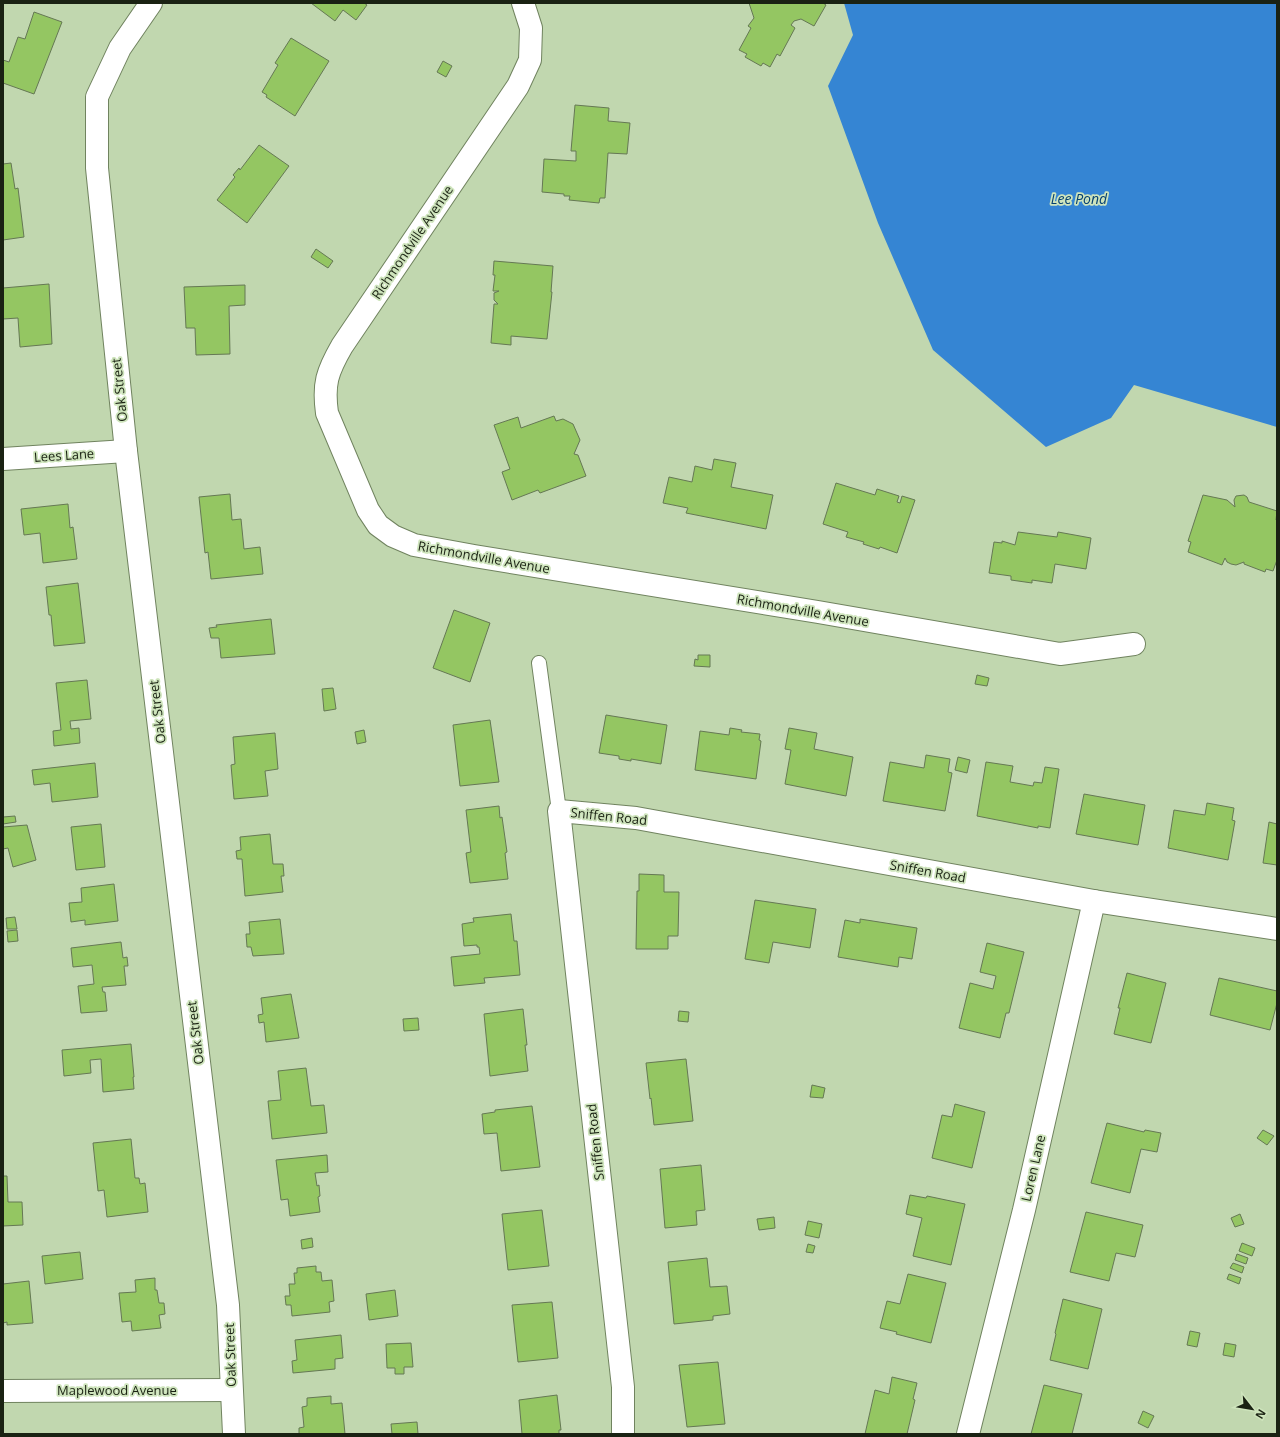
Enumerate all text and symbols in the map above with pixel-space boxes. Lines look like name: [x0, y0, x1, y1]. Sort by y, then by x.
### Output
street label: Richmondville Avenue: [367, 182, 457, 302]
water label: Lee Pond: [1051, 189, 1108, 208]
street label: Oak Street: [107, 357, 131, 423]
street label: Lees Lane: [33, 444, 95, 466]
street label: Richmondville Avenue: [417, 537, 551, 577]
street label: Richmondville Avenue: [736, 590, 870, 630]
street label: Oak Street: [144, 679, 170, 745]
street label: Sniffen Road: [570, 803, 648, 829]
street label: Sniffen Road: [889, 855, 967, 887]
street label: Oak Street: [182, 1000, 208, 1066]
street label: Sniffen Road: [582, 1103, 608, 1181]
street label: Loren Lane: [1017, 1133, 1049, 1203]
street label: Oak Street: [220, 1322, 240, 1387]
street label: Maplewood Avenue: [57, 1381, 177, 1399]
north arrow: [1232, 1389, 1272, 1429]
text: N: [1252, 1407, 1270, 1422]

